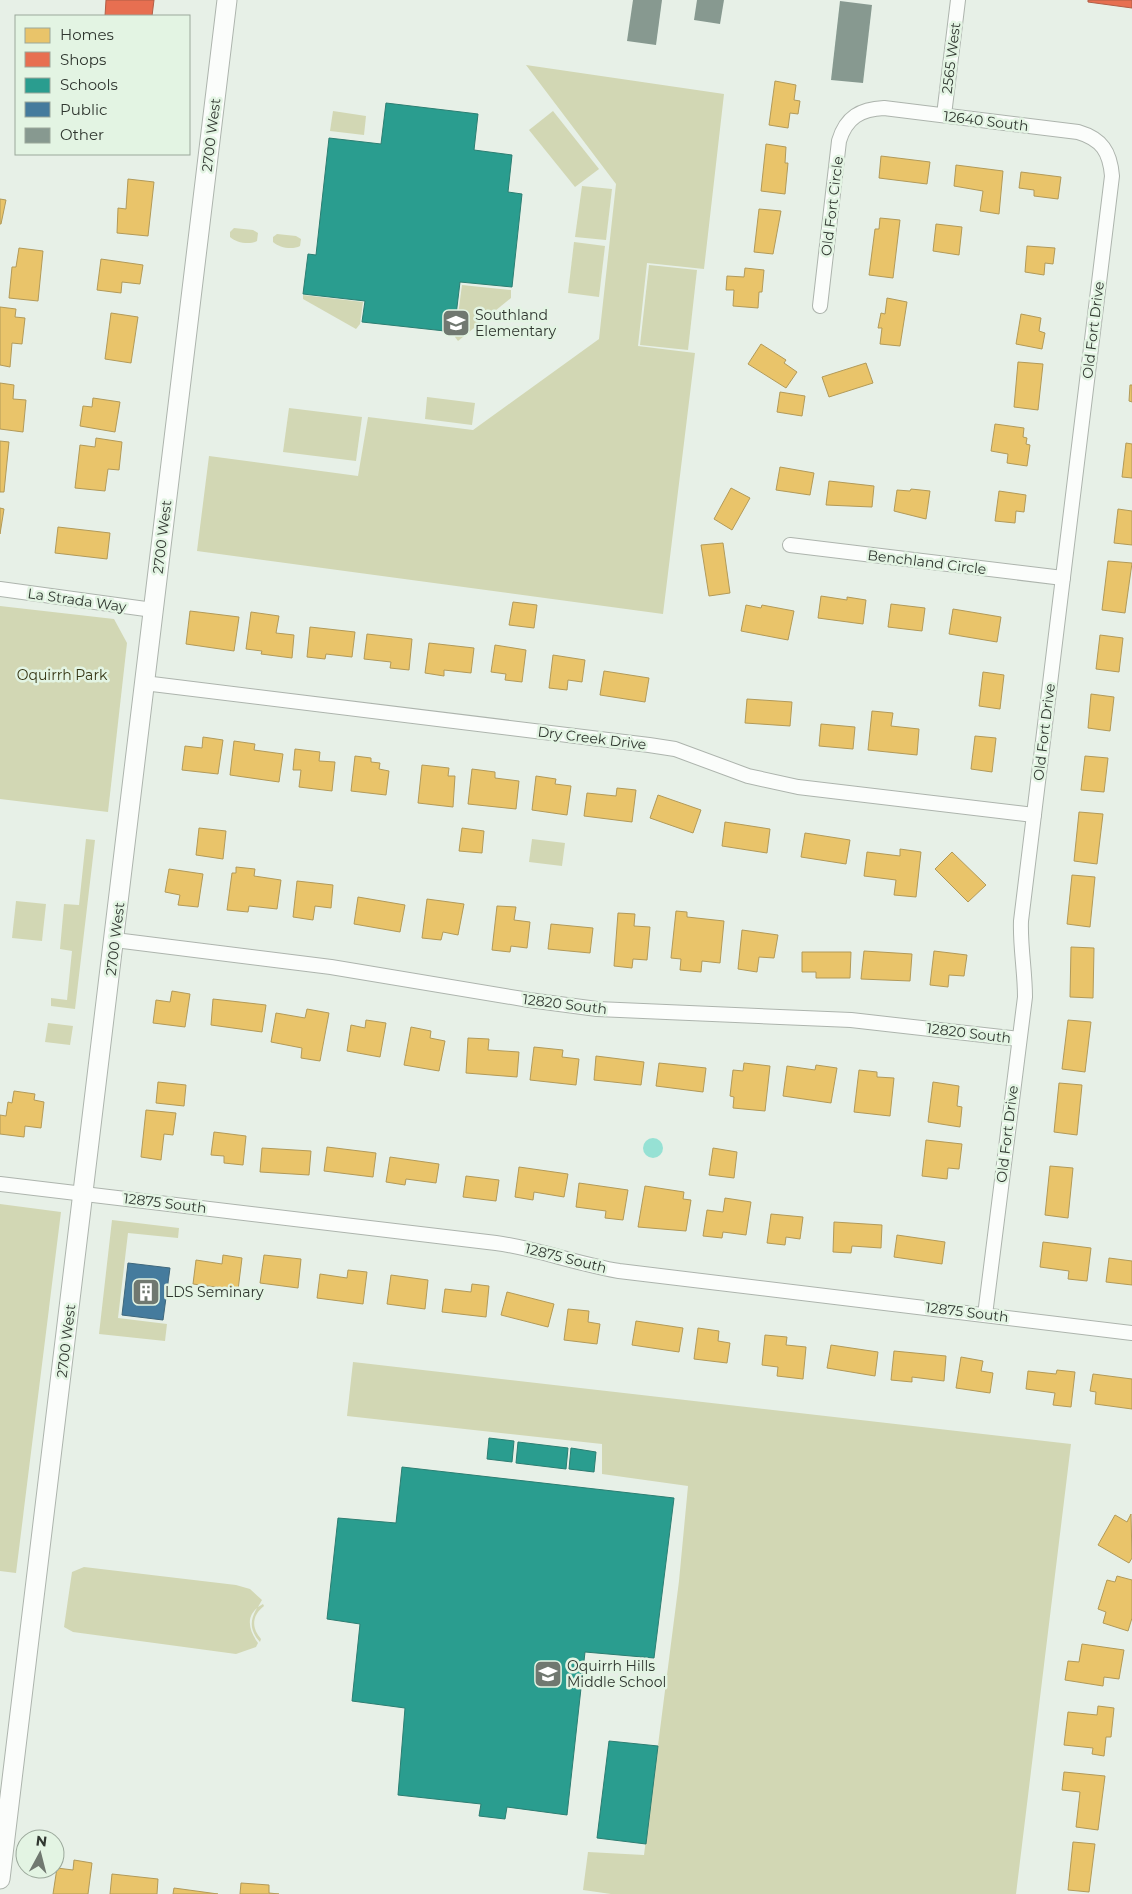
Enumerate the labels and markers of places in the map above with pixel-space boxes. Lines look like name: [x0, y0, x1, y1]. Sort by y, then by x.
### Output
place label: Southland Elementary: [475, 306, 557, 340]
school or university icon: Southland Elementary: [441, 308, 471, 338]
building icon: LDS Seminary: [131, 1277, 161, 1307]
place label: LDS Seminary: [165, 1283, 264, 1301]
place label: Oquirrh Hills Middle School: [567, 1657, 666, 1691]
school or university icon: Oquirrh Hills Middle School: [533, 1659, 563, 1689]

